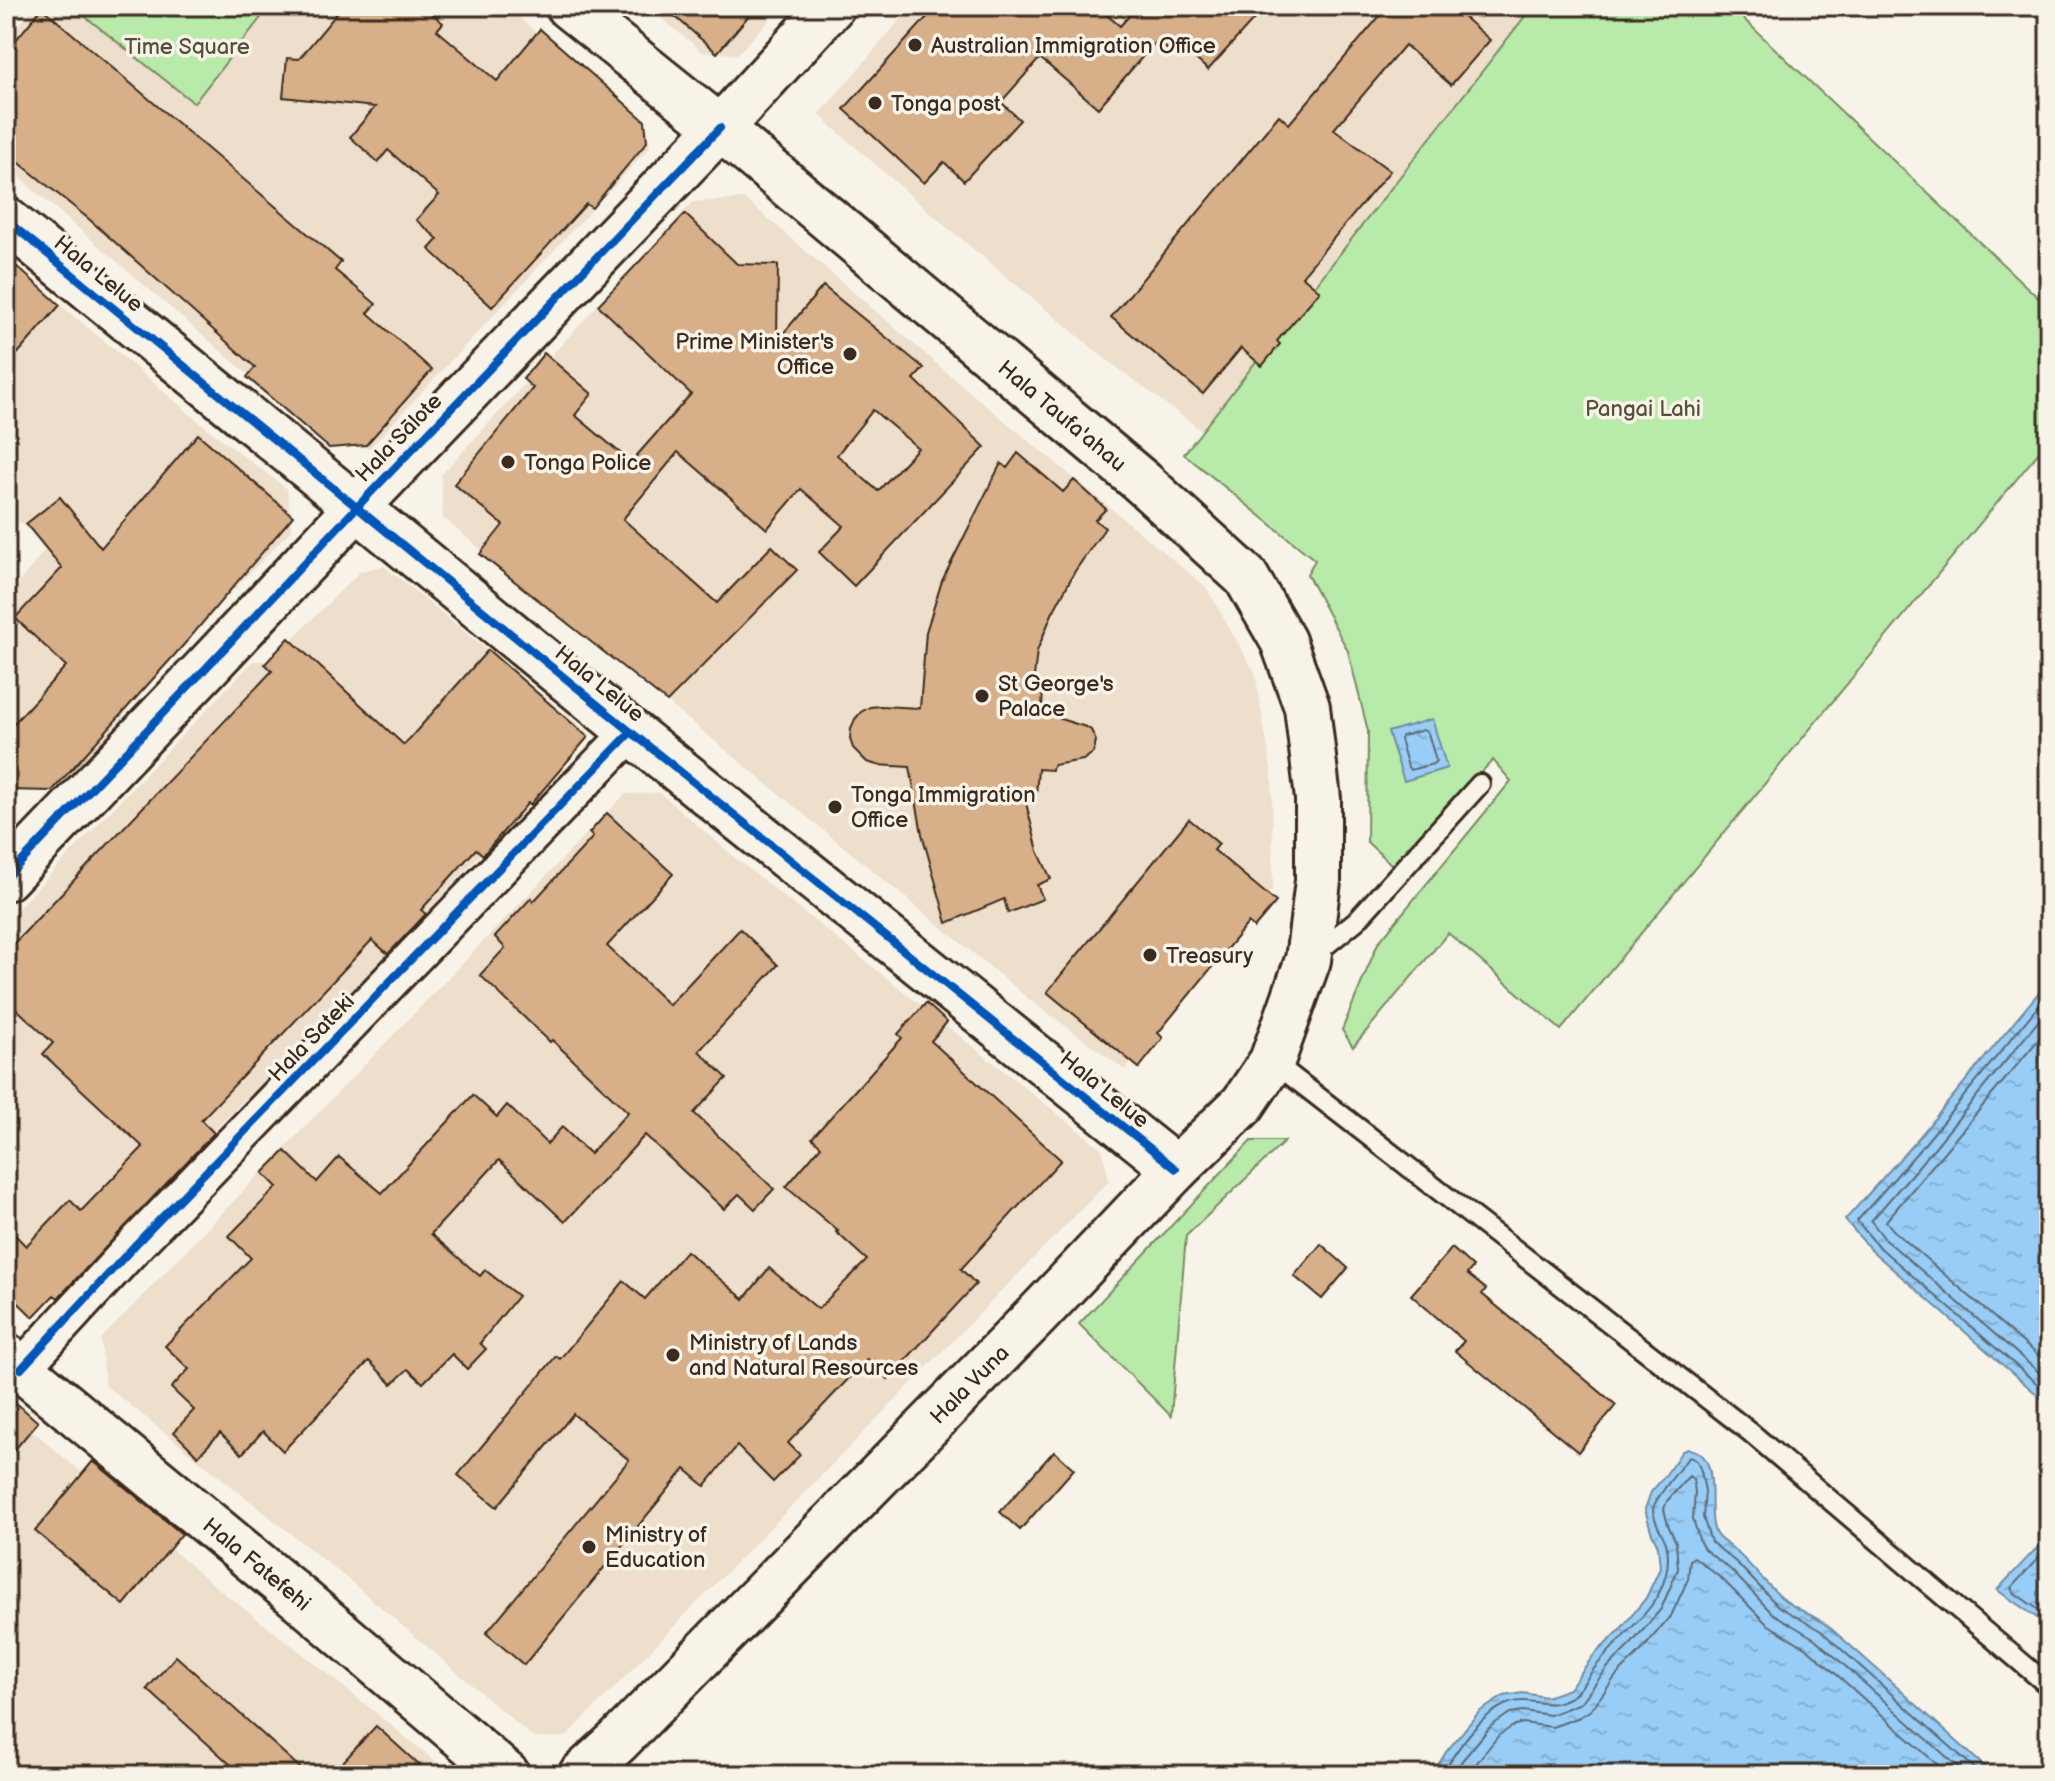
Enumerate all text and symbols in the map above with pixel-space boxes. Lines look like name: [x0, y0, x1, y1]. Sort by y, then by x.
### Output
place label: Australian Immigration Office: [931, 33, 1216, 60]
park label: Time Square: [124, 34, 250, 61]
marker: Australian Immigration Office: [906, 36, 924, 54]
place label: Tonga post: [891, 91, 1001, 118]
marker: Tonga post: [866, 94, 884, 112]
street label: Hala Lelue: [48, 230, 148, 318]
place label: Prime Minister's Office: [675, 329, 834, 381]
marker: Prime Minister's Office: [841, 345, 859, 363]
street label: Hala Taufa'ahau: [992, 355, 1131, 478]
street label: Hala Sālote: [350, 388, 448, 488]
park label: Pangai Lahi: [1585, 396, 1701, 423]
place label: Tonga Police: [524, 450, 651, 477]
marker: Tonga Police: [499, 453, 517, 471]
street label: Hala Lelue: [549, 640, 649, 728]
place label: St George's Palace: [998, 671, 1114, 723]
marker: St George's Palace: [973, 687, 991, 705]
place label: Tonga Immigration Office: [851, 782, 1036, 834]
marker: Tonga Immigration Office: [826, 798, 844, 816]
place label: Treasury: [1166, 943, 1253, 970]
marker: Treasury: [1141, 946, 1159, 964]
street label: Hala Sateki: [263, 988, 361, 1088]
street label: Hala Lelue: [1054, 1046, 1154, 1134]
place label: Ministry of Lands and Natural Resources: [689, 1330, 918, 1382]
street label: Hala Vuna: [925, 1340, 1015, 1430]
marker: Ministry of Lands and Natural Resources: [664, 1346, 682, 1364]
street label: Hala Fatefehi: [197, 1512, 316, 1617]
place label: Ministry of Education: [605, 1522, 707, 1574]
marker: Ministry of Education: [580, 1538, 598, 1556]

